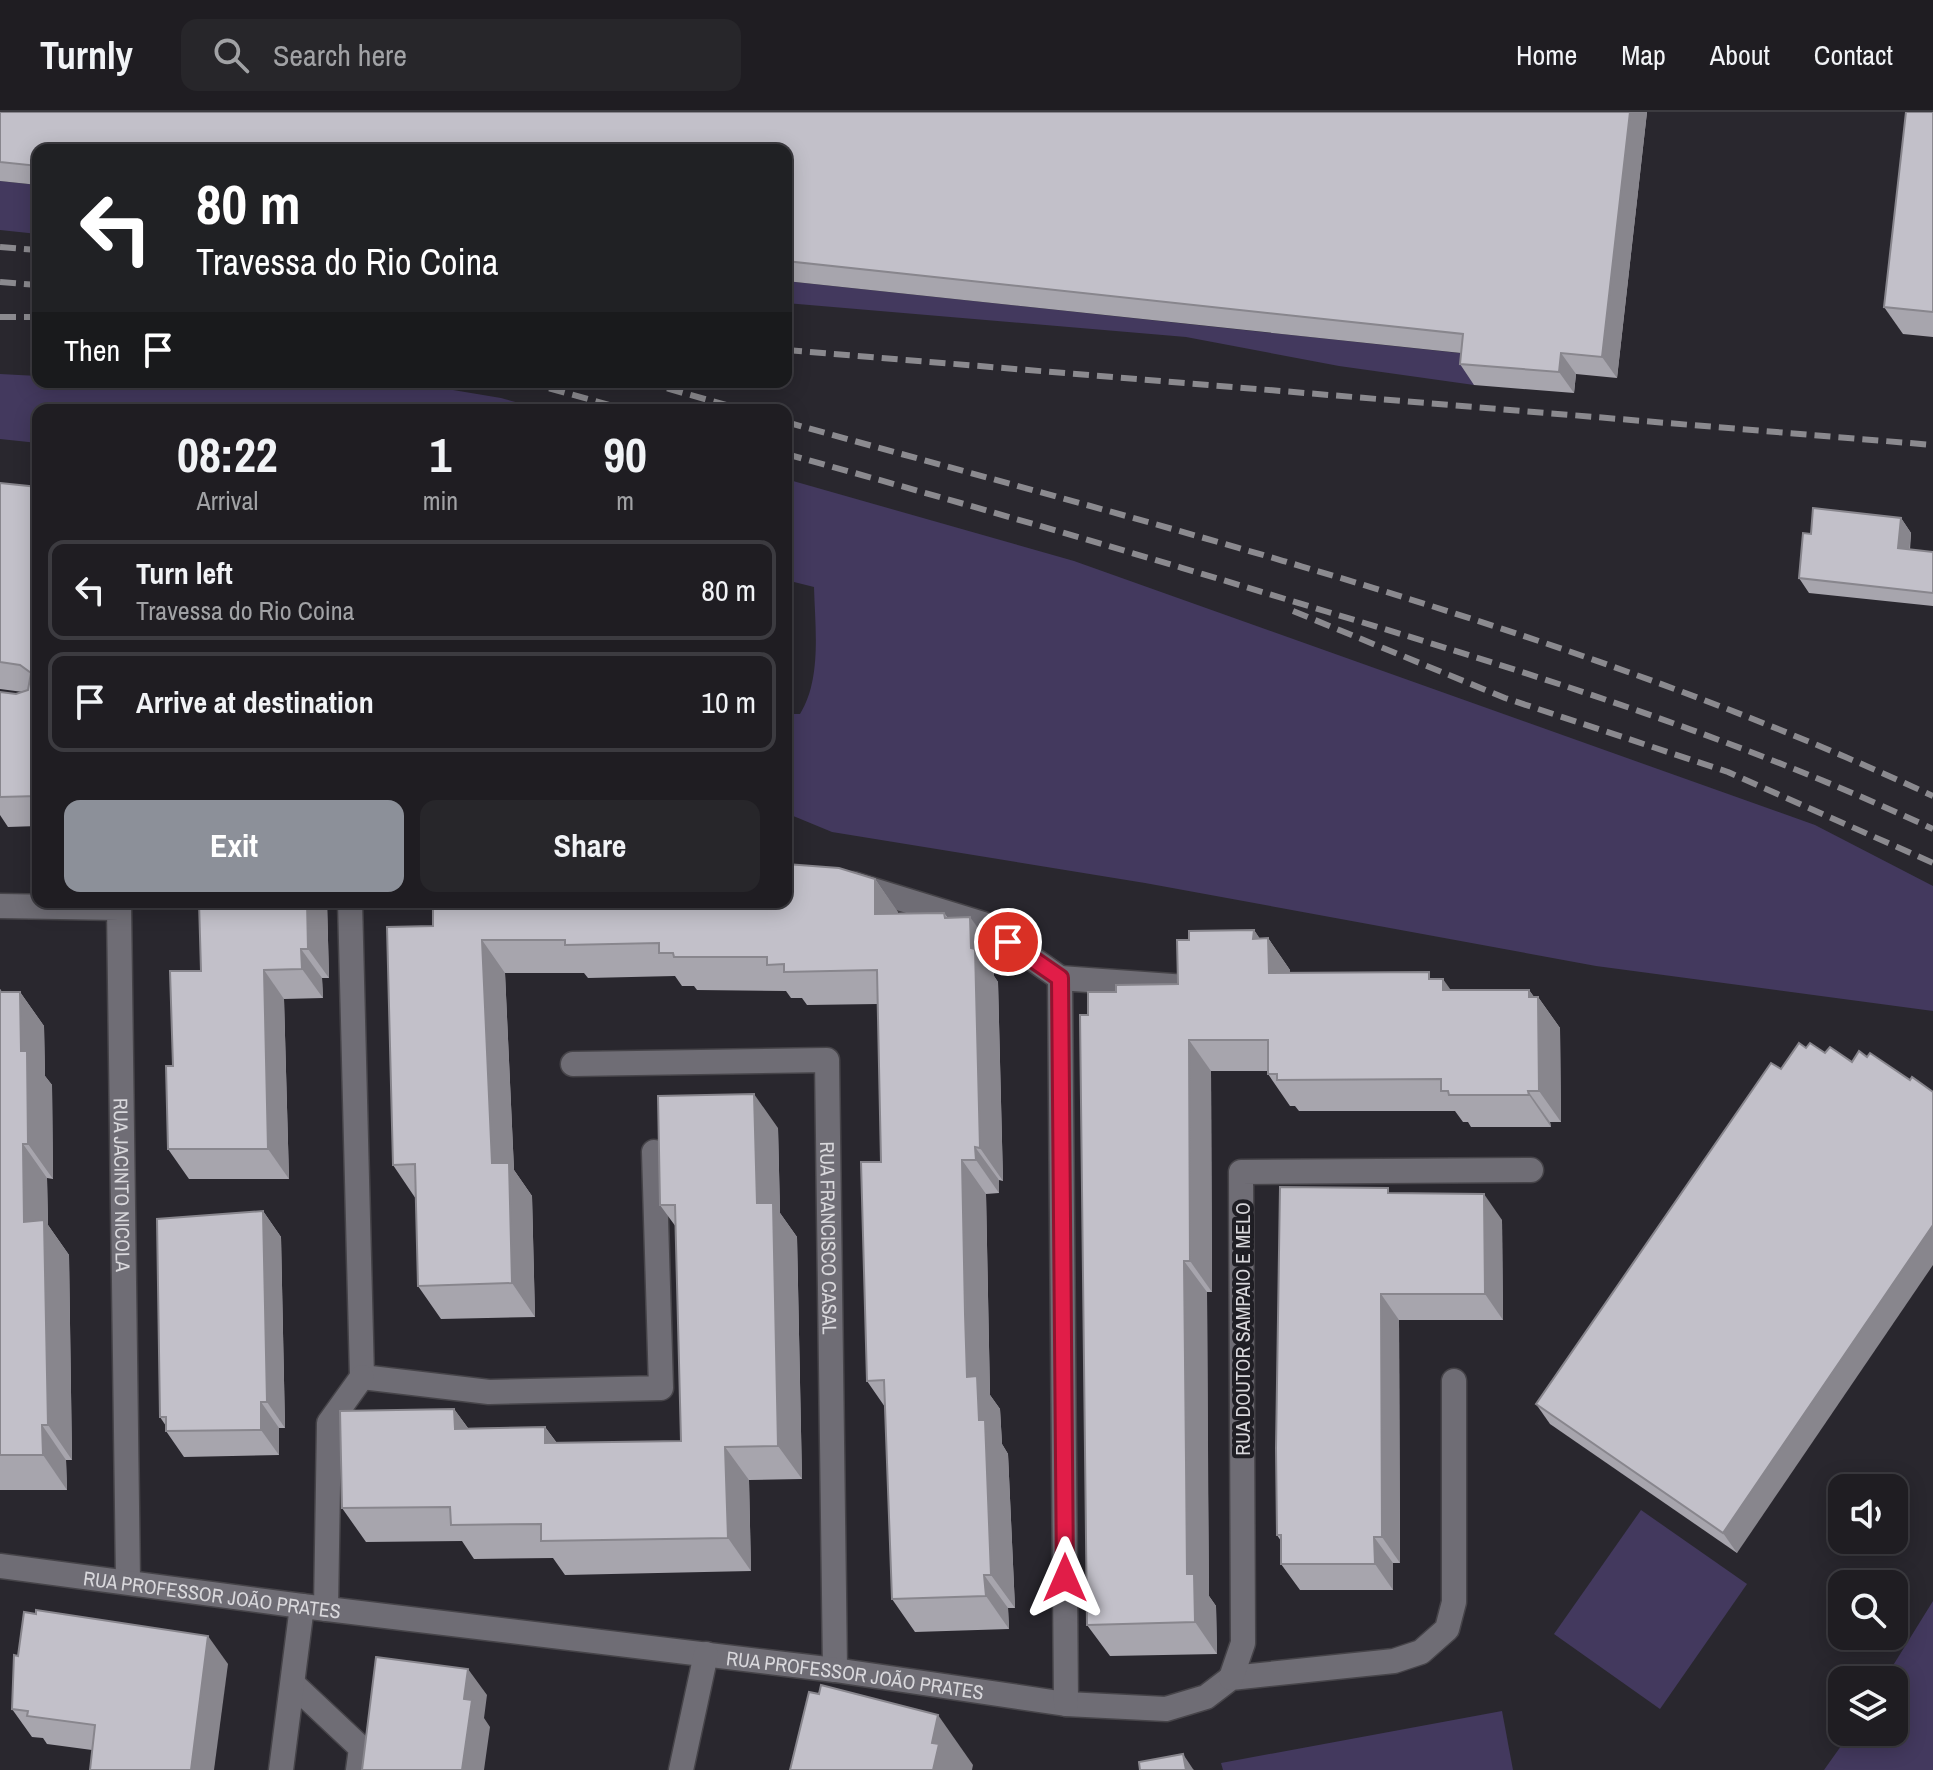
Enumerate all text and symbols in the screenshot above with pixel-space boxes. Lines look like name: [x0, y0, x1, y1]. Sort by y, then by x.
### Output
search box: [181, 19, 741, 91]
text: Turnly: [40, 30, 133, 81]
icon: search: [209, 33, 253, 77]
text: Search here: [273, 35, 407, 75]
text: Home: [1516, 36, 1577, 74]
text: Map: [1621, 36, 1666, 74]
text: About: [1710, 36, 1770, 74]
text: Contact: [1814, 36, 1893, 74]
text: 80 m: [196, 166, 301, 241]
icon: left: [64, 176, 168, 280]
text: Travessa do Rio Coina: [196, 238, 498, 286]
icon: arrive: [136, 328, 180, 372]
text: Then: [64, 330, 120, 370]
text: 08:22: [177, 422, 278, 487]
text: 1: [429, 422, 451, 487]
text: 90: [603, 422, 647, 487]
text: Arrival: [197, 483, 258, 518]
text: min: [423, 483, 458, 518]
text: m: [616, 483, 634, 518]
text: Turn left: [136, 553, 233, 593]
icon: left: [68, 568, 112, 612]
text: 80 m: [701, 570, 756, 610]
text: Travessa do Rio Coina: [136, 593, 354, 628]
icon: arrive: [68, 680, 112, 724]
text: Arrive at destination: [136, 682, 374, 722]
text: 10 m: [701, 682, 756, 722]
button: Exit: [64, 800, 404, 892]
button: Share: [420, 800, 760, 892]
pin: [974, 908, 1042, 976]
icon: arrive: [986, 920, 1030, 964]
street label: RUA JACINTO NICOLA: [108, 1098, 137, 1272]
street label: RUA FRANCISCO CASAL: [815, 1141, 844, 1335]
street label: RUA DOUTOR SAMPAIO E MELO: [1229, 1202, 1256, 1456]
map controls: [1828, 1474, 1908, 1746]
button: sound: [1828, 1474, 1908, 1554]
position arrow: [1023, 1536, 1107, 1620]
street label: RUA PROFESSOR JOÃO PRATES: [82, 1564, 343, 1624]
button: search: [1828, 1570, 1908, 1650]
street label: RUA PROFESSOR JOÃO PRATES: [725, 1644, 986, 1705]
button: layers: [1828, 1666, 1908, 1746]

